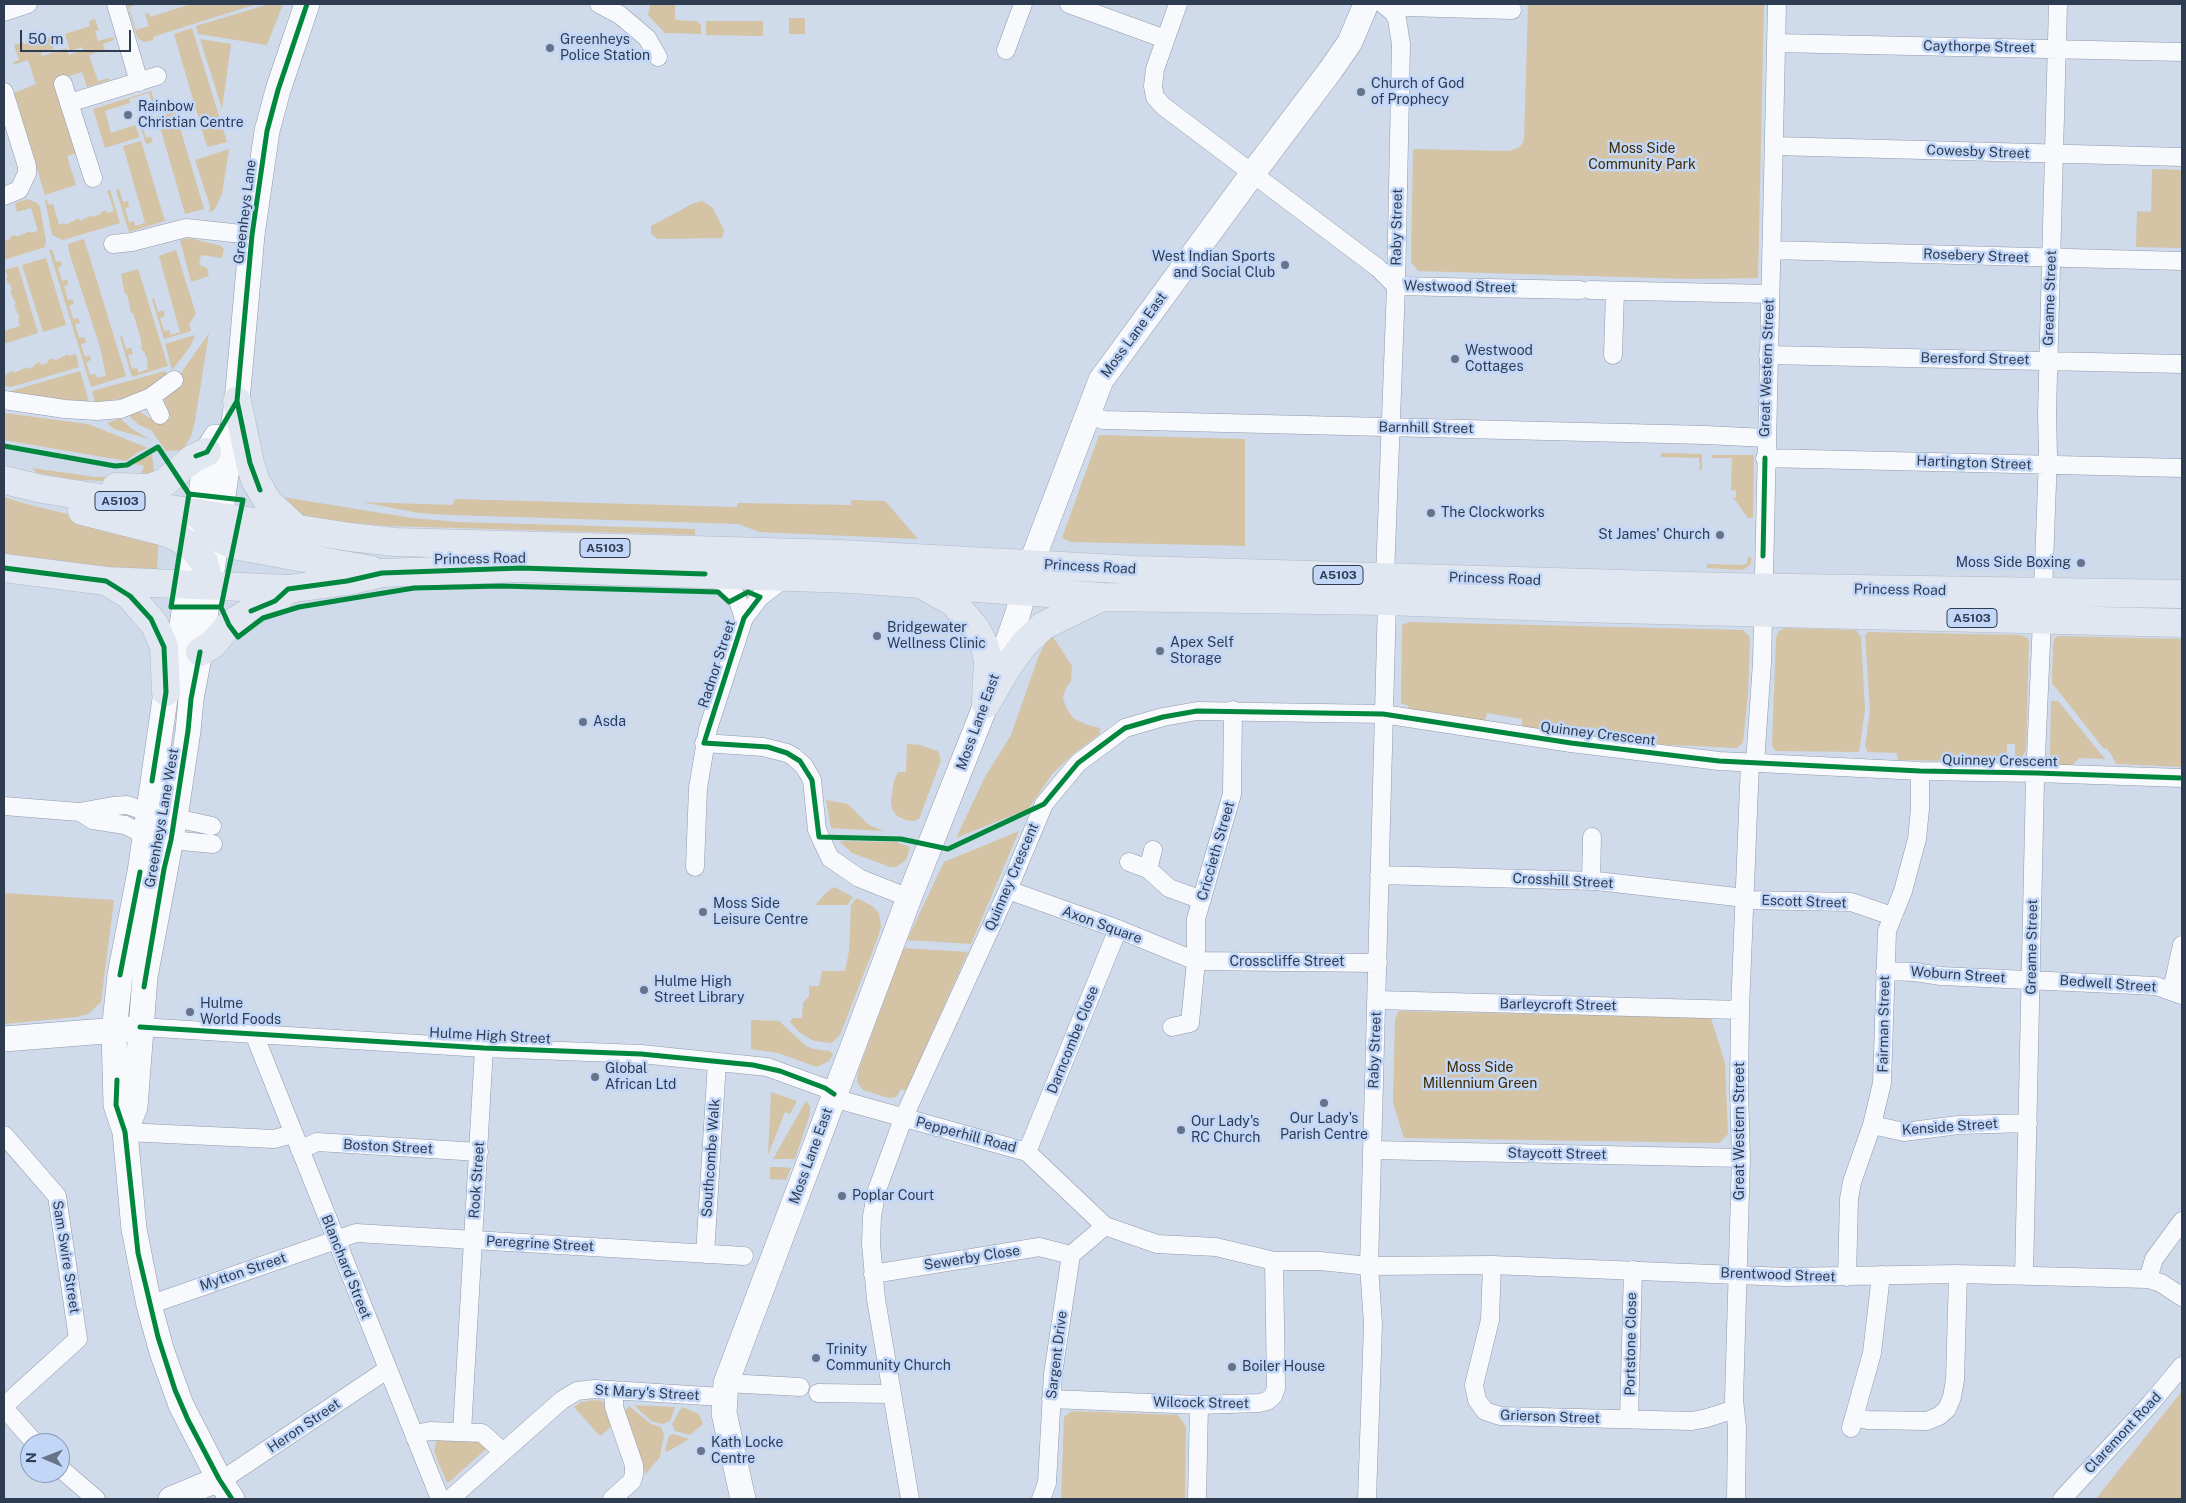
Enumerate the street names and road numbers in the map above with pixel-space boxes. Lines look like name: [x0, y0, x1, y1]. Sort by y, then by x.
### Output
street label: Caythorpe Street: [1923, 38, 2035, 56]
street label: Cowesby Street: [1926, 142, 2030, 162]
street label: Greenheys Lane: [230, 159, 260, 265]
street label: Raby Street: [1388, 188, 1406, 266]
street label: Rosebery Street: [1923, 246, 2029, 266]
street label: Greame Street: [2040, 250, 2060, 346]
street label: Westwood Street: [1404, 278, 1516, 296]
street label: Moss Lane East: [1097, 289, 1171, 381]
street label: Great Western Street: [1756, 299, 1778, 437]
street label: Beresford Street: [1920, 350, 2030, 368]
street label: Barnhill Street: [1378, 419, 1474, 437]
street label: Hartington Street: [1916, 453, 2032, 473]
road number: A5103: [95, 492, 145, 511]
road number: A5103: [580, 538, 630, 558]
street label: Princess Road: [434, 550, 526, 568]
street label: Princess Road: [1044, 556, 1136, 578]
road number: A5103: [1313, 566, 1363, 584]
street label: Princess Road: [1449, 569, 1541, 589]
street label: Princess Road: [1854, 581, 1946, 599]
road number: A5103: [1947, 608, 1997, 628]
street label: Radnor Street: [695, 618, 739, 710]
street label: Moss Lane East: [953, 672, 1003, 772]
street label: Quinney Crescent: [1540, 719, 1656, 749]
street label: Greenheys Lane West: [141, 747, 183, 889]
street label: Quinney Crescent: [1942, 752, 2058, 770]
street label: Criccieth Street: [1194, 799, 1238, 903]
street label: Quinney Crescent: [982, 820, 1042, 934]
street label: Crosshill Street: [1512, 870, 1614, 892]
street label: Escott Street: [1761, 892, 1847, 912]
street label: Greame Street: [2023, 899, 2041, 995]
street label: Axon Square: [1060, 903, 1144, 947]
street label: Crosscliffe Street: [1229, 954, 1345, 970]
street label: Woburn Street: [1910, 963, 2006, 987]
street label: Bedwell Street: [2059, 972, 2157, 996]
street label: Fairman Street: [1875, 975, 1893, 1073]
street label: Darncombe Close: [1044, 984, 1102, 1096]
street label: Barleycroft Street: [1499, 996, 1617, 1014]
street label: Raby Street: [1365, 1011, 1385, 1089]
street label: Hulme High Street: [429, 1024, 551, 1048]
street label: Great Western Street: [1732, 1062, 1748, 1200]
street label: Southcombe Walk: [698, 1098, 724, 1218]
street label: Moss Lane East: [786, 1106, 836, 1206]
street label: Pepperhill Road: [914, 1114, 1018, 1156]
street label: Kenside Street: [1901, 1115, 1999, 1139]
street label: Boston Street: [343, 1136, 433, 1158]
street label: Rook Street: [466, 1141, 488, 1219]
street label: Staycott Street: [1507, 1145, 1607, 1163]
street label: Sam Swire Street: [49, 1199, 83, 1315]
street label: Blanchard Street: [317, 1213, 375, 1321]
street label: Peregrine Street: [486, 1233, 594, 1255]
street label: Sewerby Close: [923, 1242, 1021, 1274]
street label: Mytton Street: [198, 1249, 288, 1295]
street label: Brentwood Street: [1720, 1265, 1836, 1285]
street label: Portstone Close: [1622, 1292, 1640, 1396]
street label: Sargent Drive: [1043, 1310, 1071, 1400]
street label: St Mary's Street: [594, 1382, 700, 1404]
street label: Claremont Road: [2081, 1389, 2165, 1477]
street label: Wilcock Street: [1153, 1394, 1249, 1412]
street label: Heron Street: [264, 1395, 344, 1457]
street label: Grierson Street: [1500, 1407, 1600, 1427]

